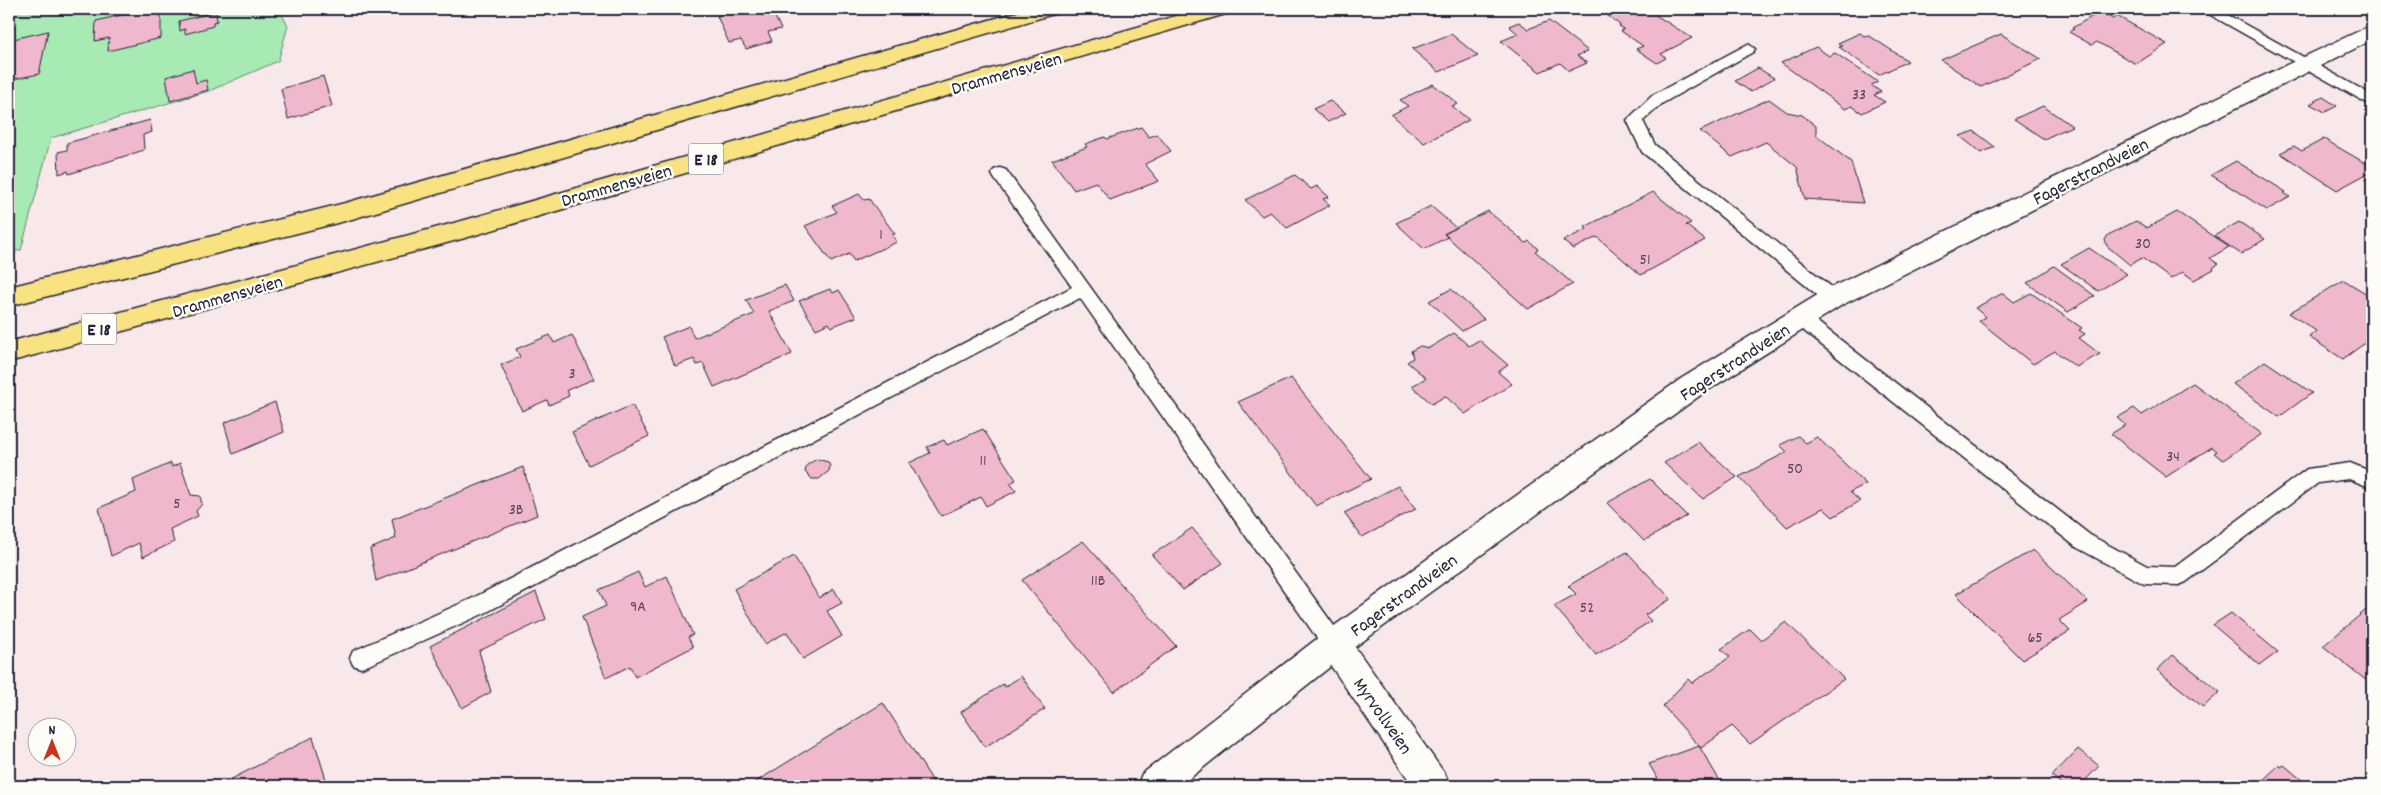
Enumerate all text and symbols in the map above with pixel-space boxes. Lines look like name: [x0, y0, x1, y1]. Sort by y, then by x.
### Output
street label: Drammensveien: [948, 47, 1065, 104]
house number: 33: [1852, 84, 1866, 107]
street label: Fagerstrandveien: [2029, 132, 2154, 214]
road number: E 18: [688, 144, 724, 174]
street label: Drammensveien: [558, 159, 675, 216]
house number: 1: [879, 224, 883, 247]
house number: 30: [2135, 233, 2151, 256]
house number: 51: [1640, 249, 1650, 272]
street label: Drammensveien: [169, 270, 286, 327]
road number: E 18: [82, 314, 116, 344]
street label: Fagerstrandveien: [1675, 318, 1796, 410]
house number: 3: [568, 363, 576, 386]
house number: 34: [2166, 446, 2180, 469]
house number: 11: [979, 450, 987, 473]
house number: 50: [1787, 458, 1803, 481]
house number: 5: [173, 493, 181, 516]
house number: 3B: [509, 499, 523, 522]
street label: Fagerstrandveien: [1346, 549, 1464, 645]
house number: 11B: [1091, 570, 1105, 593]
house number: 9A: [630, 596, 646, 619]
house number: 52: [1580, 597, 1594, 620]
house number: 65: [2027, 627, 2043, 650]
street label: Myrvollveien: [1345, 673, 1417, 761]
north arrow: [28, 718, 78, 768]
text: N: [49, 721, 56, 741]

